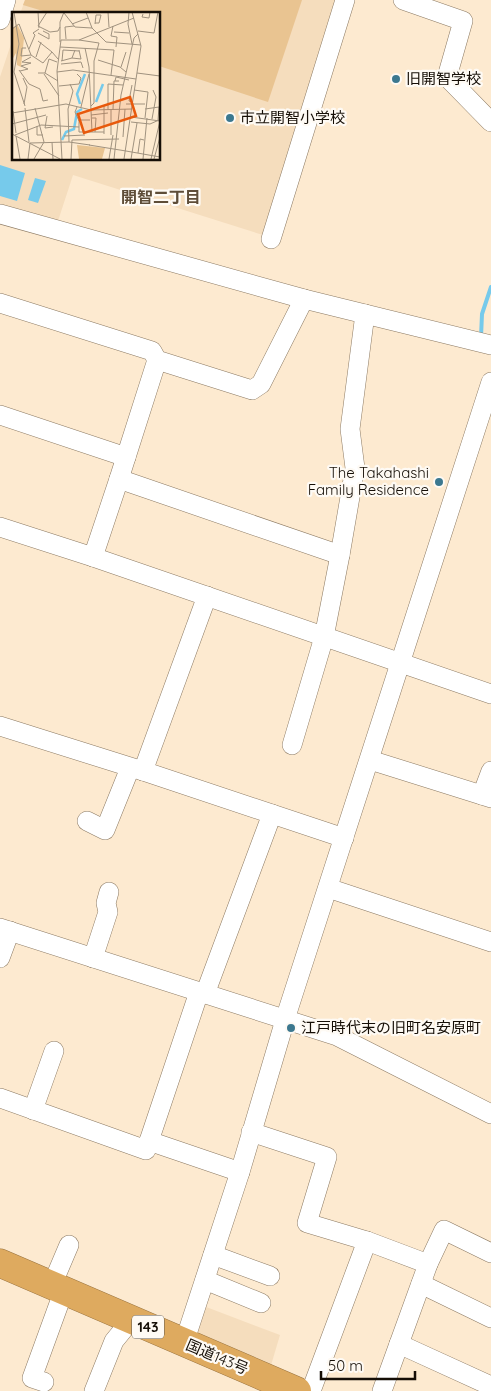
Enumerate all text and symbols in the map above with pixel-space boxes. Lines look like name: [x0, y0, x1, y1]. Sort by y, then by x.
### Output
inset map: [12, 12, 160, 160]
place label: 旧開智学校: [406, 69, 481, 88]
marker: 旧開智学校: [390, 73, 402, 85]
place label: 市立開智小学校: [240, 108, 345, 127]
marker: 市立開智小学校: [224, 112, 236, 124]
district label: 開智二丁目: [121, 187, 201, 207]
place label: The Takahashi Family Residence: [308, 463, 429, 499]
marker: The Takahashi Family Residence: [433, 476, 445, 488]
place label: 江戸時代末の旧町名安原町: [301, 1018, 481, 1037]
marker: 江戸時代末の旧町名安原町: [285, 1022, 297, 1034]
road number: 143: [132, 1315, 164, 1338]
street label: 国道143号: [183, 1335, 251, 1378]
scale bar: [321, 1348, 415, 1380]
text: 50 m: [328, 1356, 363, 1375]

